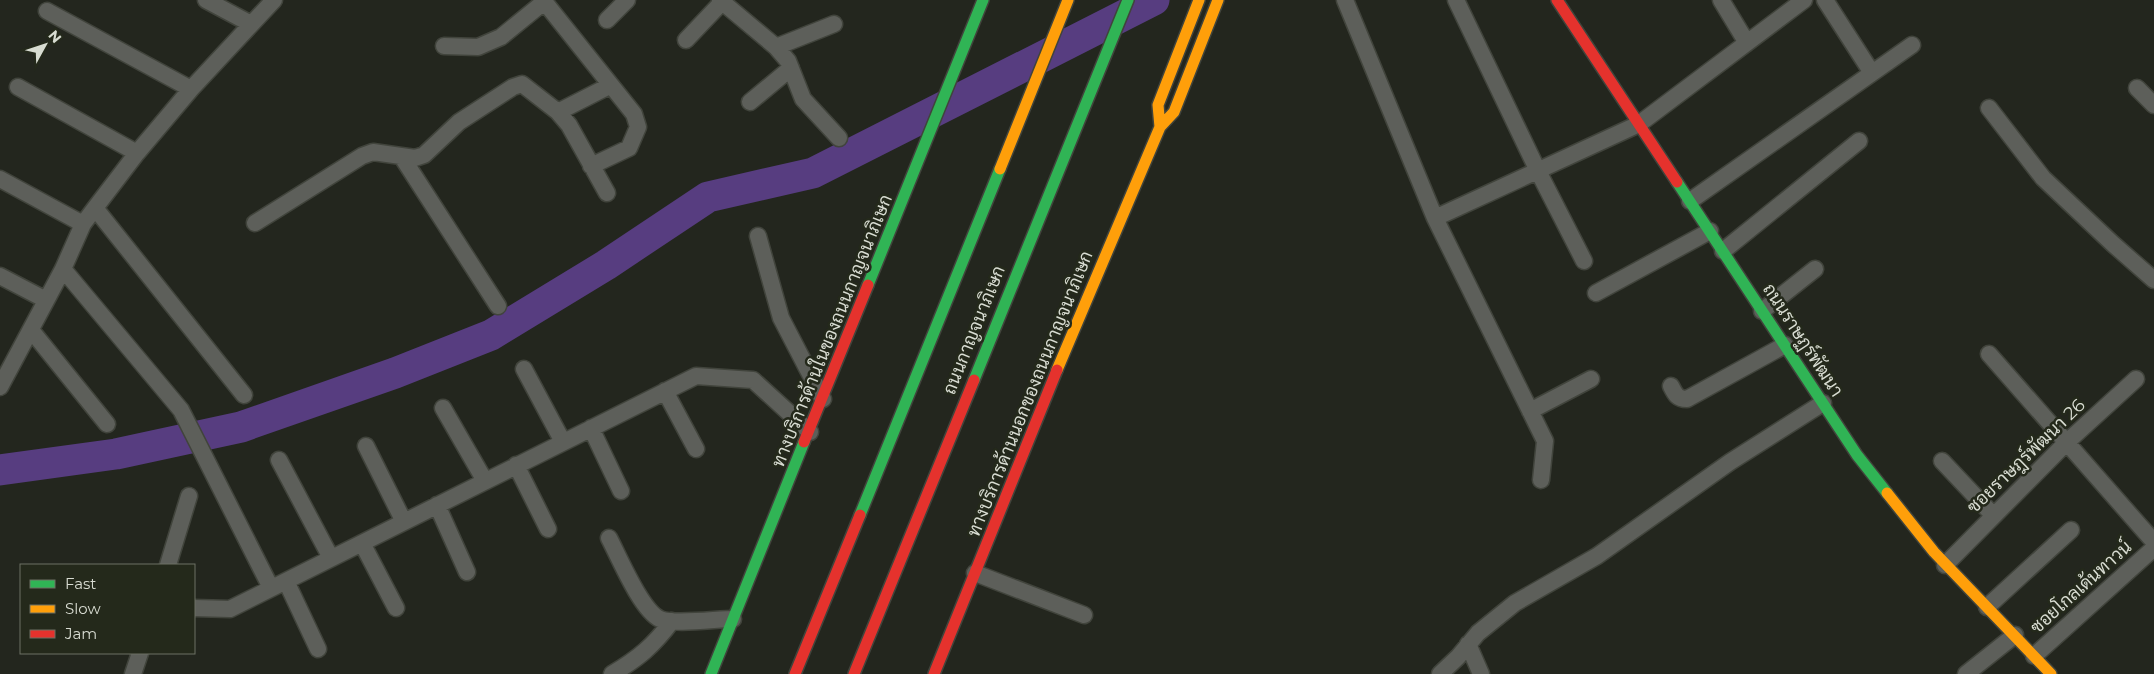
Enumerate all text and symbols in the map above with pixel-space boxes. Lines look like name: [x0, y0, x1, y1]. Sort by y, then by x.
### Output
north arrow: [20, 20, 70, 70]
text: N: [44, 27, 65, 47]
street label: ทางบริการด้านในของถนนกาญจนาภิเษก: [765, 191, 897, 471]
street label: ทางบริการด้านนอกของถนนกาญจนาภิเษก: [961, 247, 1098, 540]
street label: ถนนกาญจนาภิเษก: [938, 262, 1010, 398]
street label: ถนนราษฏร์พัฒนา: [1757, 278, 1850, 401]
street label: ซอยราษฎร์พัฒนา 26: [1961, 393, 2090, 519]
street label: ซอยโกลเด้นทาวน์: [2025, 534, 2136, 638]
legend: [20, 564, 195, 654]
text: Fast: [65, 574, 96, 593]
text: Slow: [65, 599, 101, 618]
text: Jam: [64, 624, 97, 643]

